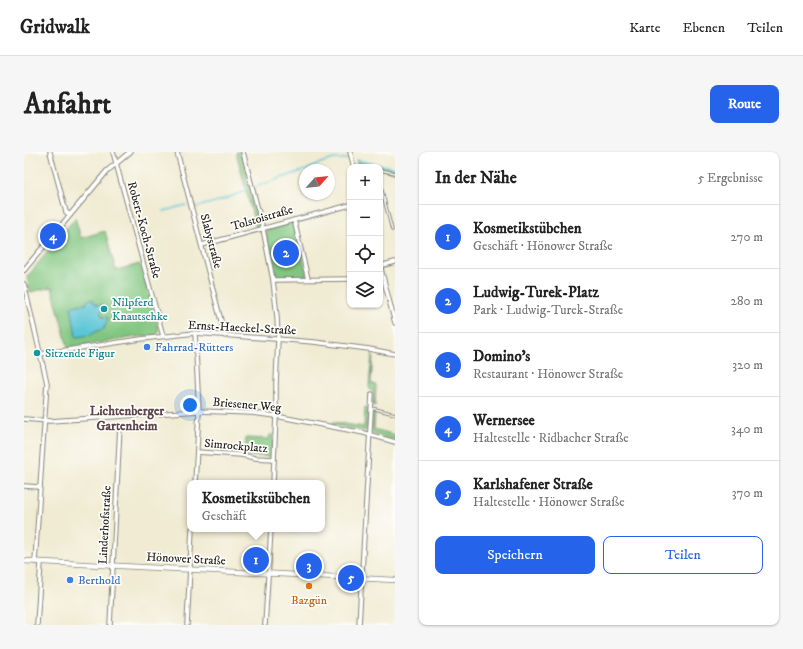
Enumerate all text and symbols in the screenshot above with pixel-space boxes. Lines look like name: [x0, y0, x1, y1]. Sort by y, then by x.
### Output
text: Gridwalk: [20, 16, 90, 39]
text: Karte: [629, 19, 660, 37]
text: Ebenen: [682, 19, 725, 37]
text: Teilen: [747, 19, 783, 37]
button: Route: [710, 85, 779, 123]
text: Anfahrt: [24, 87, 111, 122]
north arrow: [299, 164, 335, 200]
map controls: [347, 164, 383, 308]
button: +: [347, 164, 383, 200]
text: In der Nähe: [435, 167, 517, 189]
text: 5 Ergebnisse: [698, 170, 763, 186]
street label: Robert-Koch-Straße: [124, 180, 164, 280]
button: −: [347, 200, 383, 236]
street label: Tolstoistraße: [229, 202, 295, 234]
street label: Slabystraße: [197, 212, 225, 270]
text: Kosmetikstübchen: [473, 219, 582, 238]
pin: 4: [40, 221, 66, 251]
text: 1: [446, 229, 450, 245]
text: 270 m: [731, 229, 763, 245]
button: locate: [347, 236, 383, 272]
pin: 2: [273, 238, 299, 268]
text: Geschäft · Hönower Straße: [473, 238, 613, 254]
button: layers: [347, 272, 383, 308]
text: Ludwig-Turek-Platz: [473, 283, 599, 302]
text: 2: [445, 293, 451, 309]
text: 280 m: [731, 293, 763, 309]
place label: Nilpferd Knautschke: [112, 295, 168, 324]
text: Park · Ludwig-Turek-Straße: [473, 302, 623, 318]
marker: Nilpferd Knautschke: [99, 304, 109, 314]
street label: Ernst-Haeckel-Straße: [187, 318, 297, 338]
place label: Fahrrad-Rütters: [155, 340, 233, 355]
marker: Fahrrad-Rütters: [142, 342, 152, 352]
place label: Sitzende Figur: [45, 346, 115, 361]
text: Domino’s: [473, 347, 530, 366]
marker: Sitzende Figur: [32, 348, 42, 358]
text: 3: [446, 357, 450, 373]
text: 320 m: [732, 357, 763, 373]
text: Restaurant · Hönower Straße: [473, 366, 623, 382]
your location: [180, 395, 200, 415]
street label: Briesener Weg: [212, 395, 282, 415]
district label: Lichtenberger Gartenheim: [90, 403, 164, 434]
text: Wernersee: [473, 411, 535, 430]
text: 4: [444, 421, 452, 437]
text: 340 m: [731, 421, 763, 437]
text: Haltestelle · Ridbacher Straße: [473, 430, 629, 446]
street label: Simrockplatz: [204, 436, 268, 456]
text: Karlshafener Straße: [473, 475, 593, 494]
popup: [187, 480, 325, 532]
street label: Linderhofstraße: [95, 485, 115, 565]
text: 5: [445, 485, 451, 501]
text: 370 m: [732, 485, 763, 501]
text: Kosmetikstübchen: [202, 489, 310, 508]
text: Haltestelle · Hönower Straße: [473, 494, 625, 510]
text: Geschäft: [202, 508, 247, 524]
button: Speichern: [435, 536, 595, 574]
button: Teilen: [603, 536, 763, 574]
pin: 1: [243, 545, 269, 575]
street label: Hönower Straße: [146, 549, 226, 569]
pin: 3: [296, 551, 322, 581]
pin: 5: [338, 563, 364, 593]
place label: Berthold: [78, 573, 121, 588]
marker: Berthold: [65, 575, 75, 585]
marker: Bazgün: [304, 581, 314, 591]
place label: Bazgün: [291, 593, 328, 608]

